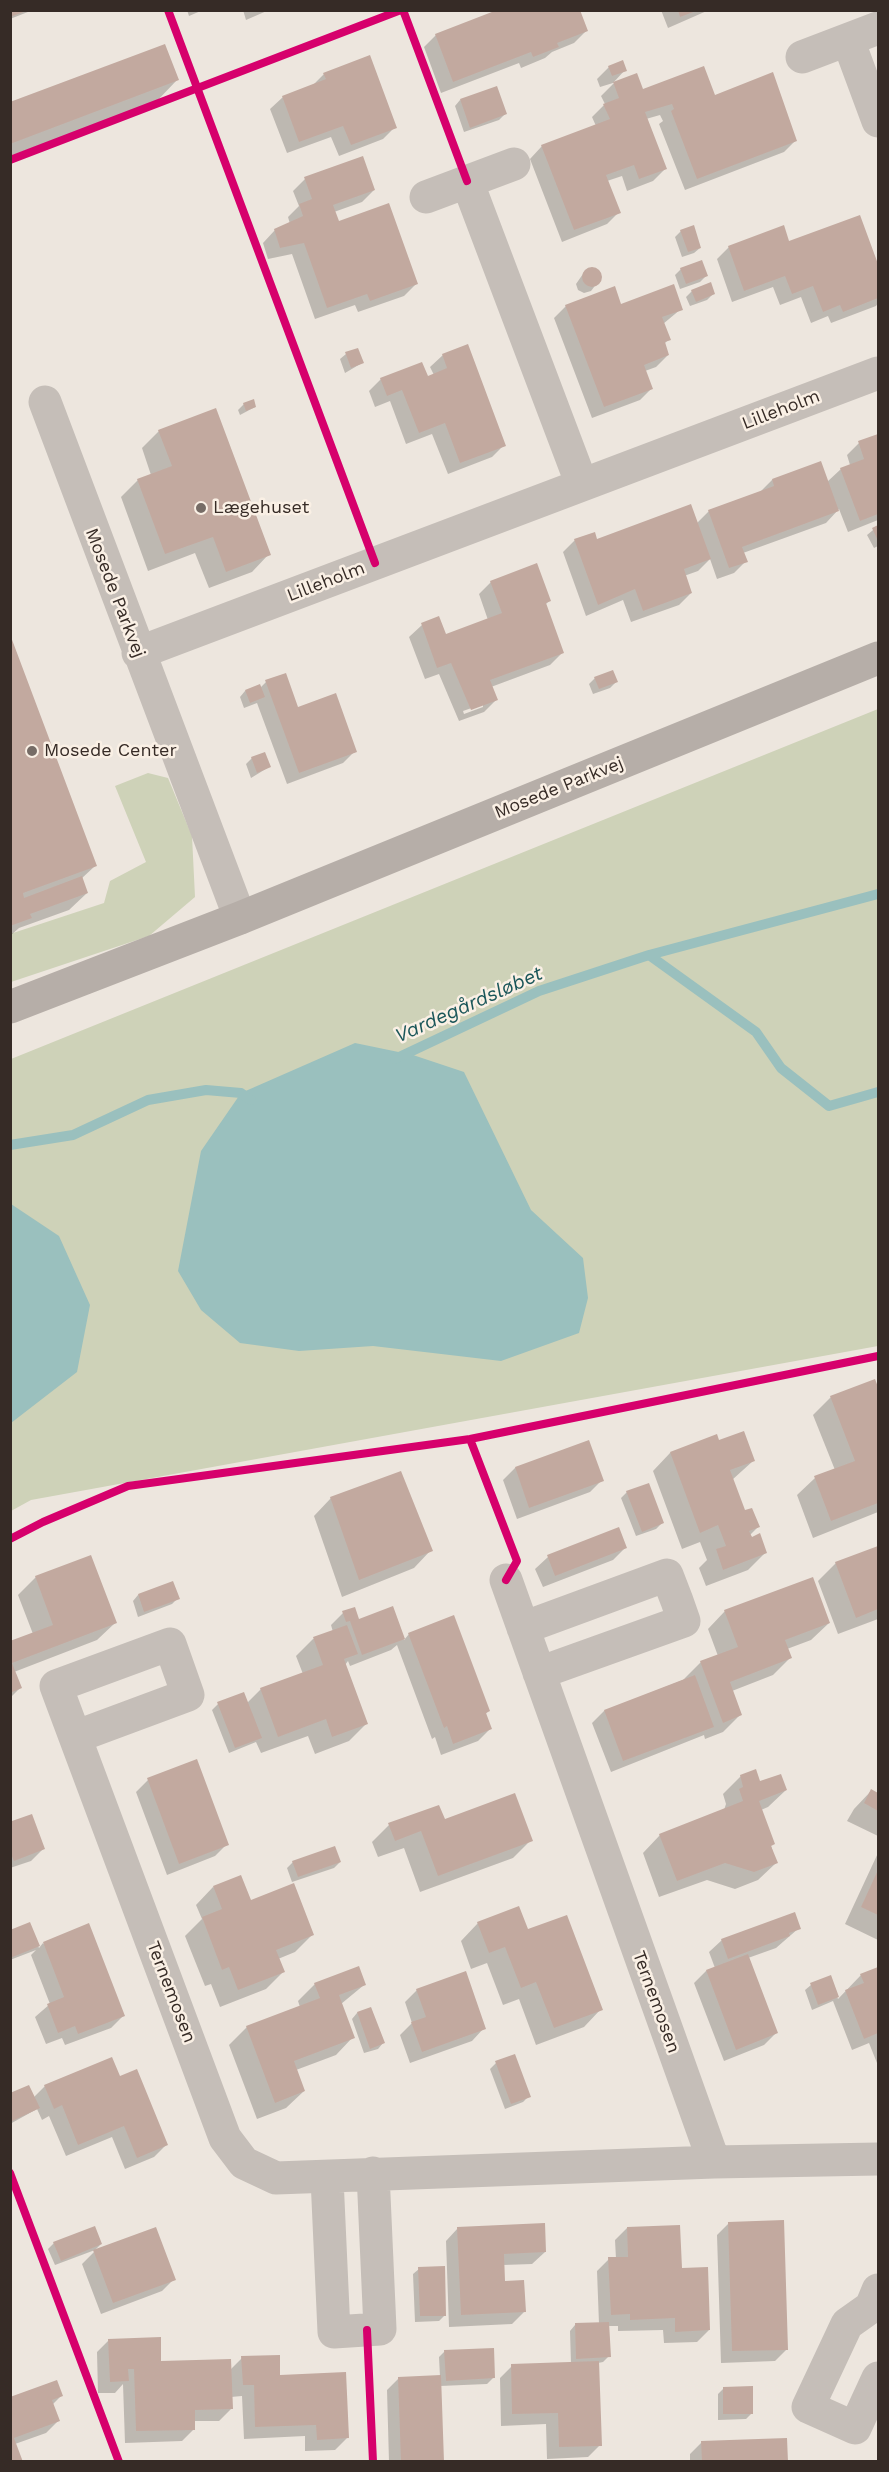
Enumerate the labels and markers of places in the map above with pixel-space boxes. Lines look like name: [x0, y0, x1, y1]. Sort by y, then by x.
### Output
place label: Lægehuset: [213, 497, 309, 519]
marker: Lægehuset: [194, 501, 208, 515]
place label: Mosede Center: [44, 740, 177, 762]
marker: Mosede Center: [25, 744, 39, 758]

